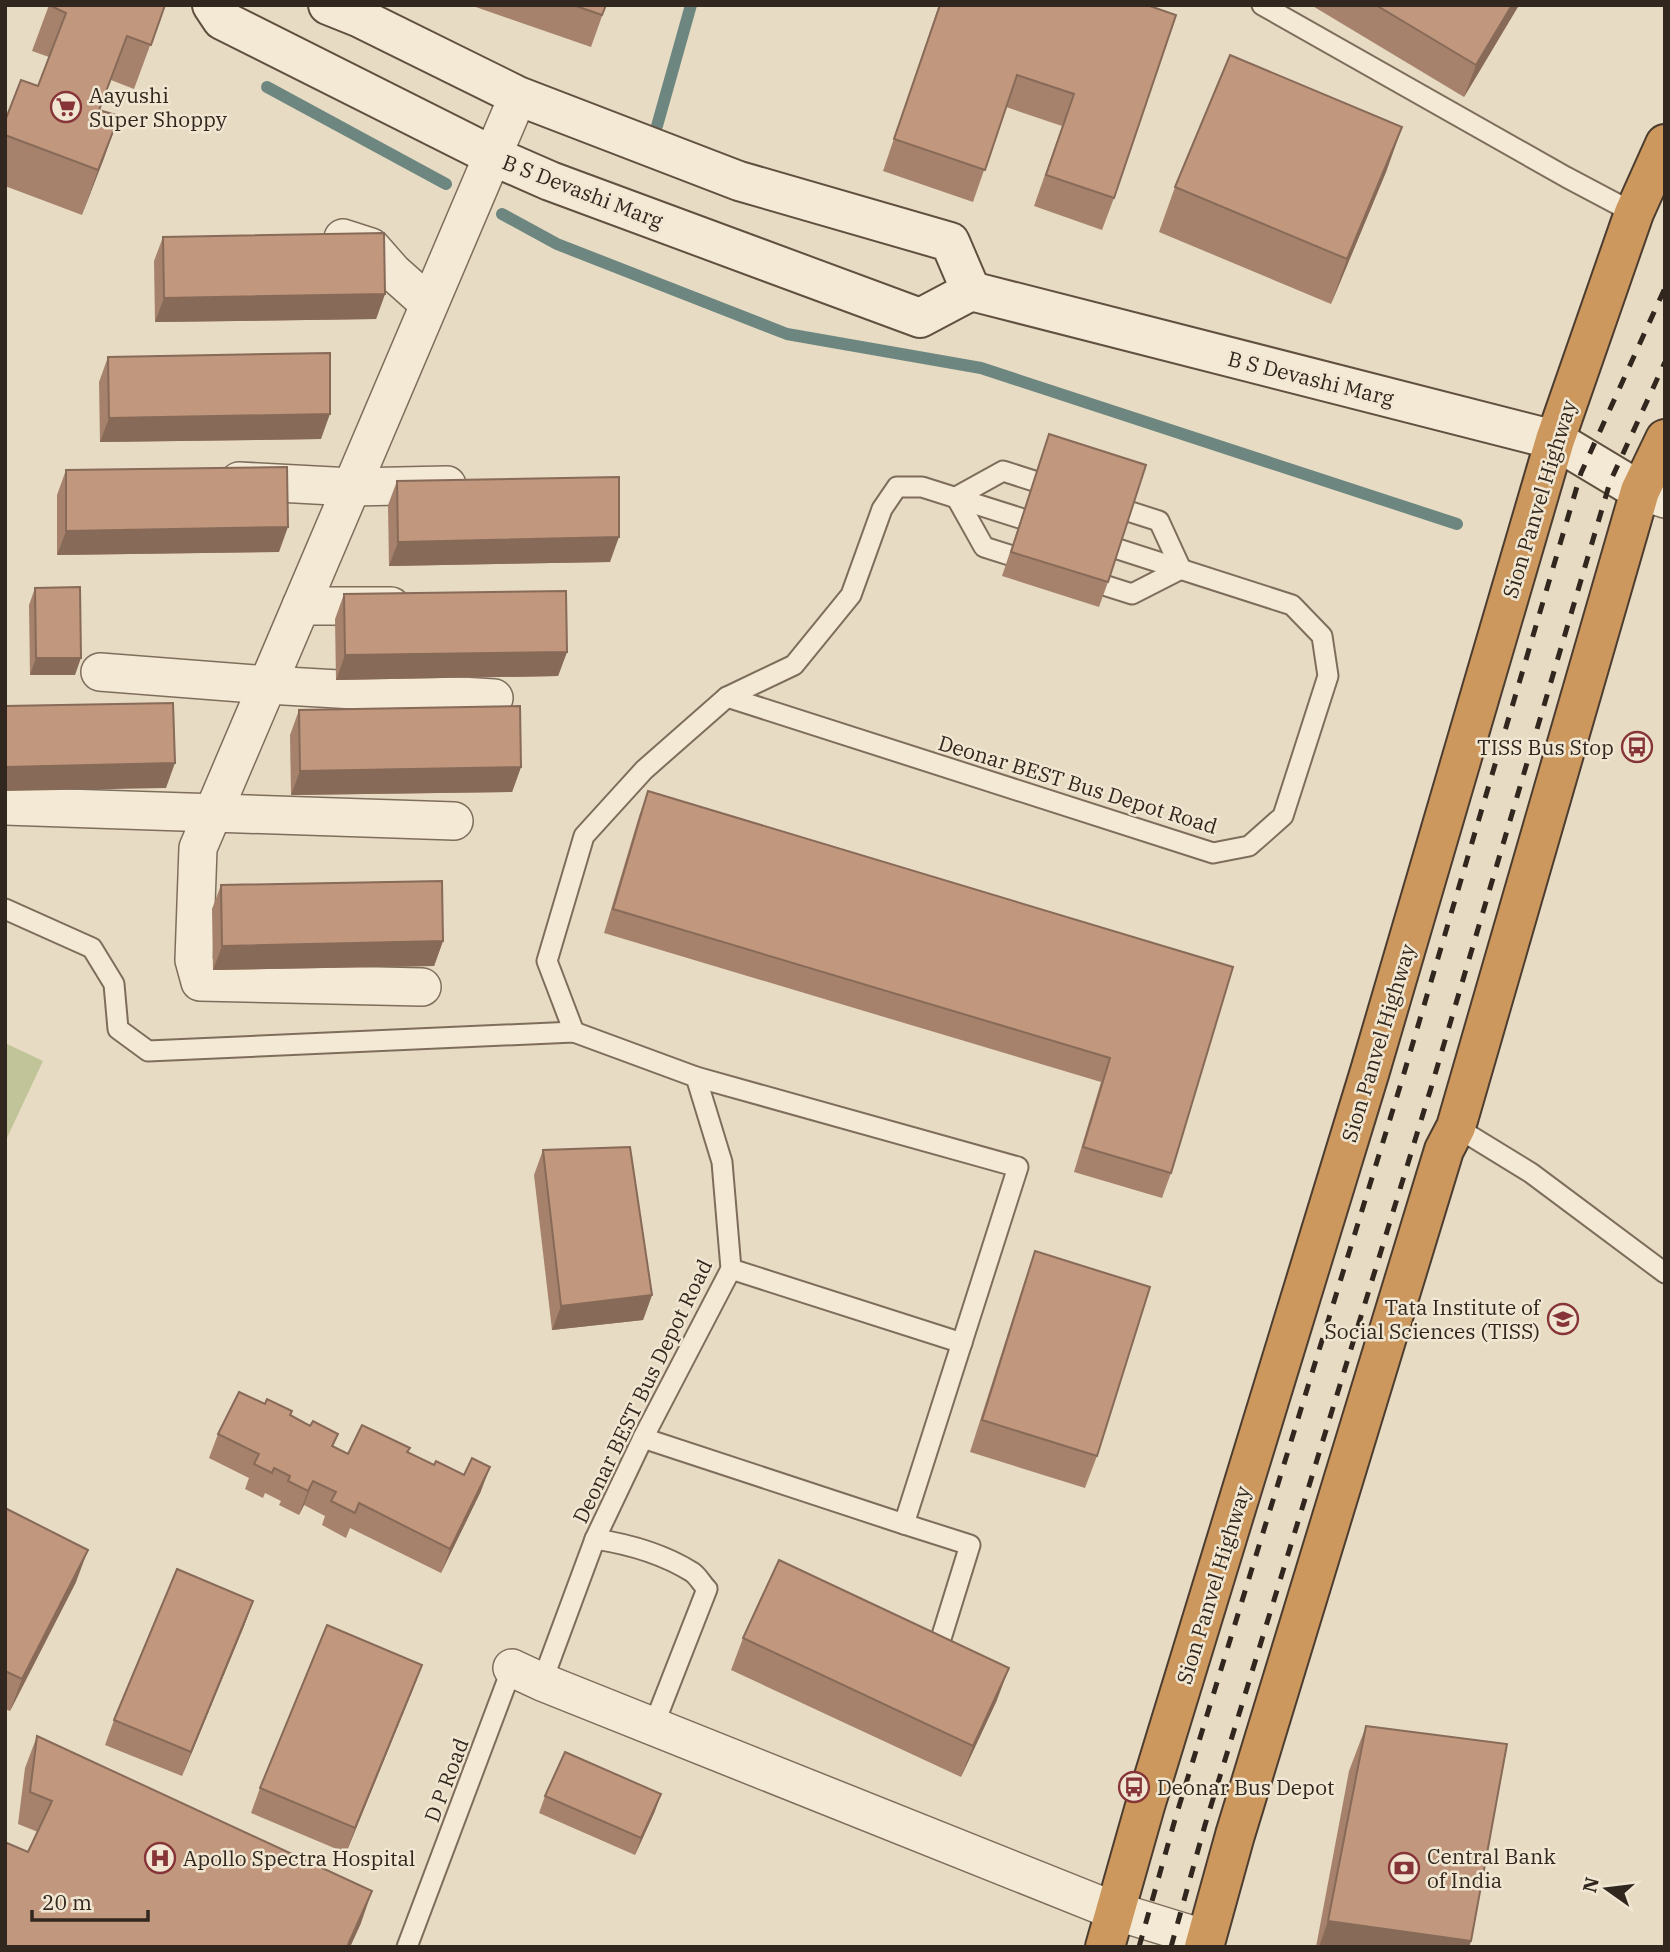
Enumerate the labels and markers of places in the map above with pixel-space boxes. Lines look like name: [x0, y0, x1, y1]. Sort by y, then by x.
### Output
place label: Aayushi Super Shoppy: [89, 81, 228, 133]
supermarket icon: Aayushi Super Shoppy: [49, 90, 83, 124]
bus stop icon: TISS Bus Stop: [1620, 730, 1654, 764]
place label: TISS Bus Stop: [1477, 733, 1614, 761]
place label: Tata Institute of Social Sciences (TISS): [1324, 1293, 1542, 1345]
school or university icon: Tata Institute of Social Sciences (TISS): [1546, 1302, 1580, 1336]
bus stop icon: Deonar Bus Depot: [1117, 1770, 1151, 1804]
place label: Deonar Bus Depot: [1157, 1773, 1334, 1801]
hospital icon: Apollo Spectra Hospital: [143, 1841, 177, 1875]
place label: Central Bank of India: [1427, 1842, 1556, 1894]
place label: Apollo Spectra Hospital: [183, 1844, 415, 1872]
bank icon: Central Bank of India: [1387, 1851, 1421, 1885]

